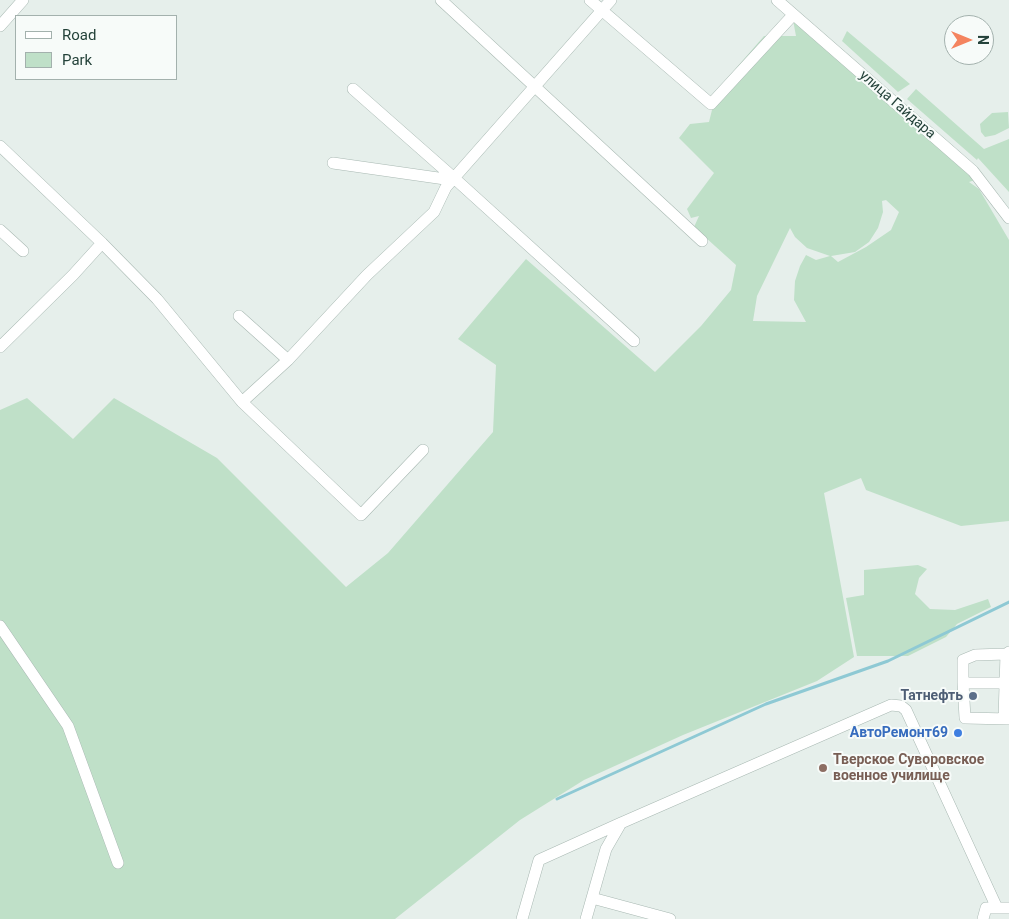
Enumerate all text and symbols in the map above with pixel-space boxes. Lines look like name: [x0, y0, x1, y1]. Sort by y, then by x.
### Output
legend: [15, 15, 178, 80]
north arrow: [944, 15, 994, 65]
text: Road: [62, 26, 96, 44]
text: N: [975, 35, 991, 45]
text: Park: [62, 51, 92, 69]
street label: улица Гайдара: [855, 67, 939, 143]
place label: Татнефть: [901, 688, 963, 704]
marker: Татнефть: [967, 690, 979, 702]
place label: АвтоРемонт69: [850, 725, 948, 741]
marker: АвтоРемонт69: [952, 727, 964, 739]
place label: Тверское Суворовское военное училище: [833, 752, 984, 784]
marker: Тверское Суворовское военное училище: [817, 762, 829, 774]

